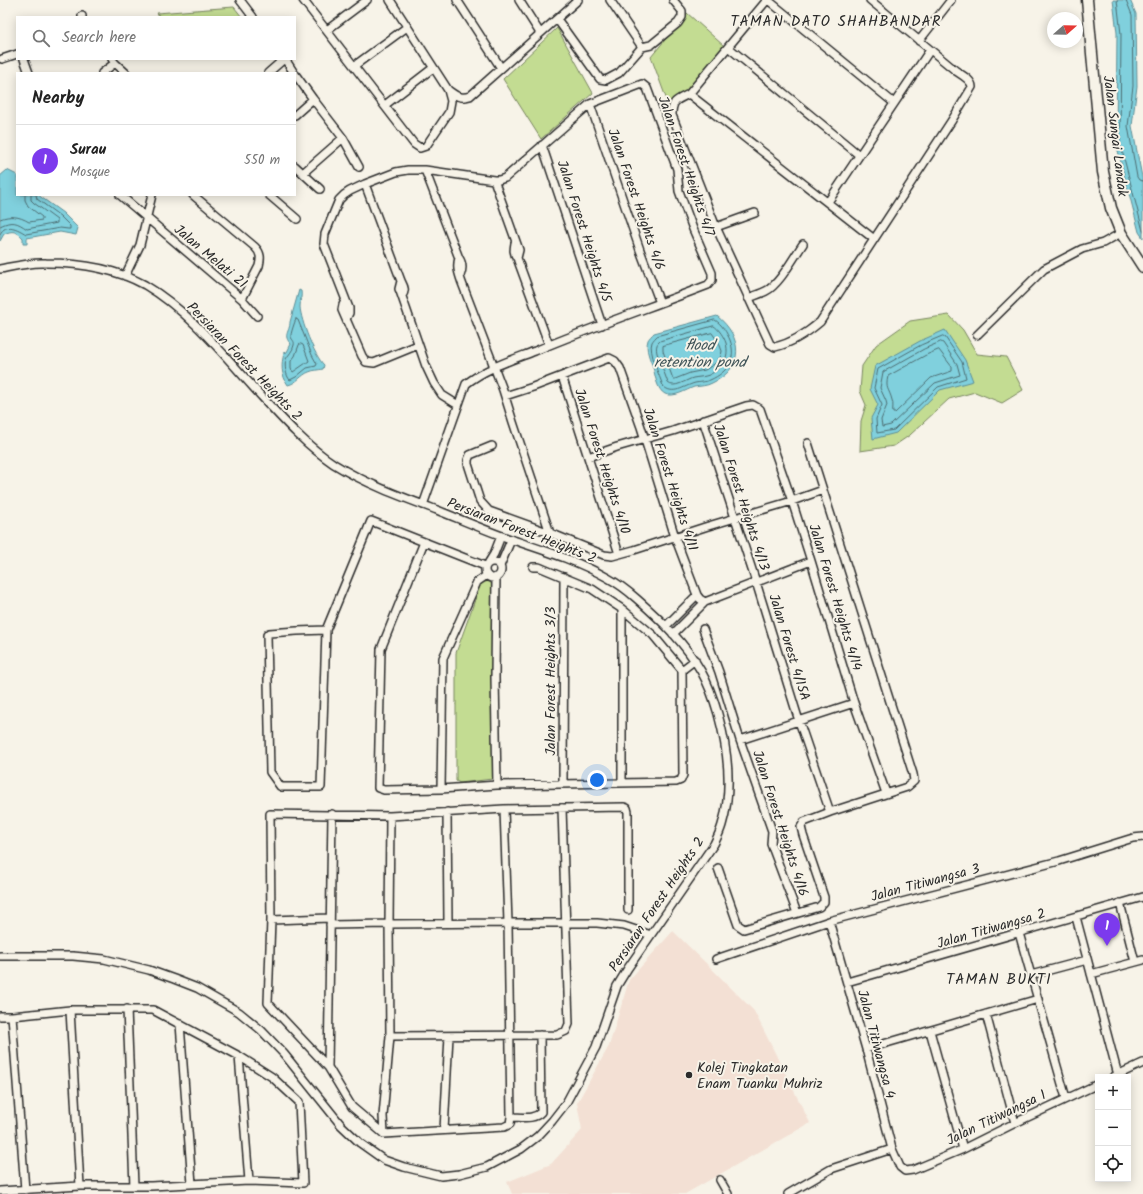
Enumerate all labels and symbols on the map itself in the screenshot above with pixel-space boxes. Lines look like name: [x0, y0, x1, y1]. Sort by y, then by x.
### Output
district label: TAMAN DATO SHAHBANDAR: [731, 10, 941, 34]
north arrow: [1047, 12, 1083, 48]
street label: Jalan Sungai Landak: [1097, 74, 1133, 198]
street label: Jalan Forest Heights 4/7: [652, 93, 721, 240]
street label: Jalan Forest Heights 4/6: [601, 126, 671, 273]
street label: Jalan Forest Heights 4/5: [551, 157, 618, 307]
street label: Jalan Melati 21: [169, 219, 252, 294]
street label: Persiaran Forest Heights 2: [181, 297, 307, 426]
water label: flood retention pond: [654, 334, 749, 375]
street label: Jalan Forest Heights 4/10: [568, 386, 636, 537]
street label: Jalan Forest Heights 4/11: [637, 405, 704, 554]
street label: Jalan Forest Heights 4/13: [707, 421, 775, 573]
street label: Persiaran Forest Heights 2: [444, 492, 600, 570]
street label: Jalan Forest Heights 4/14: [802, 521, 868, 674]
street label: Jalan Forest 4/15A: [762, 591, 816, 704]
street label: Jalan Forest Heights 3/3: [540, 607, 562, 755]
street label: Jalan Forest Heights 4/16: [746, 747, 814, 899]
your location: [587, 770, 607, 790]
street label: Persiaran Forest Heights 2: [603, 833, 710, 976]
street label: Jalan Titiwangsa 3: [868, 858, 982, 908]
street label: Jalan Titiwangsa 2: [934, 903, 1048, 955]
pin: 1: [1094, 913, 1120, 946]
district label: TAMAN BUKTI: [946, 968, 1052, 992]
street label: Jalan Titiwangsa 4: [851, 987, 901, 1101]
place label: Kolej Tingkatan Enam Tuanku Muhriz: [697, 1057, 823, 1095]
marker: Kolej Tingkatan Enam Tuanku Muhriz: [684, 1070, 694, 1080]
street label: Jalan Titiwangsa 1: [943, 1084, 1050, 1152]

